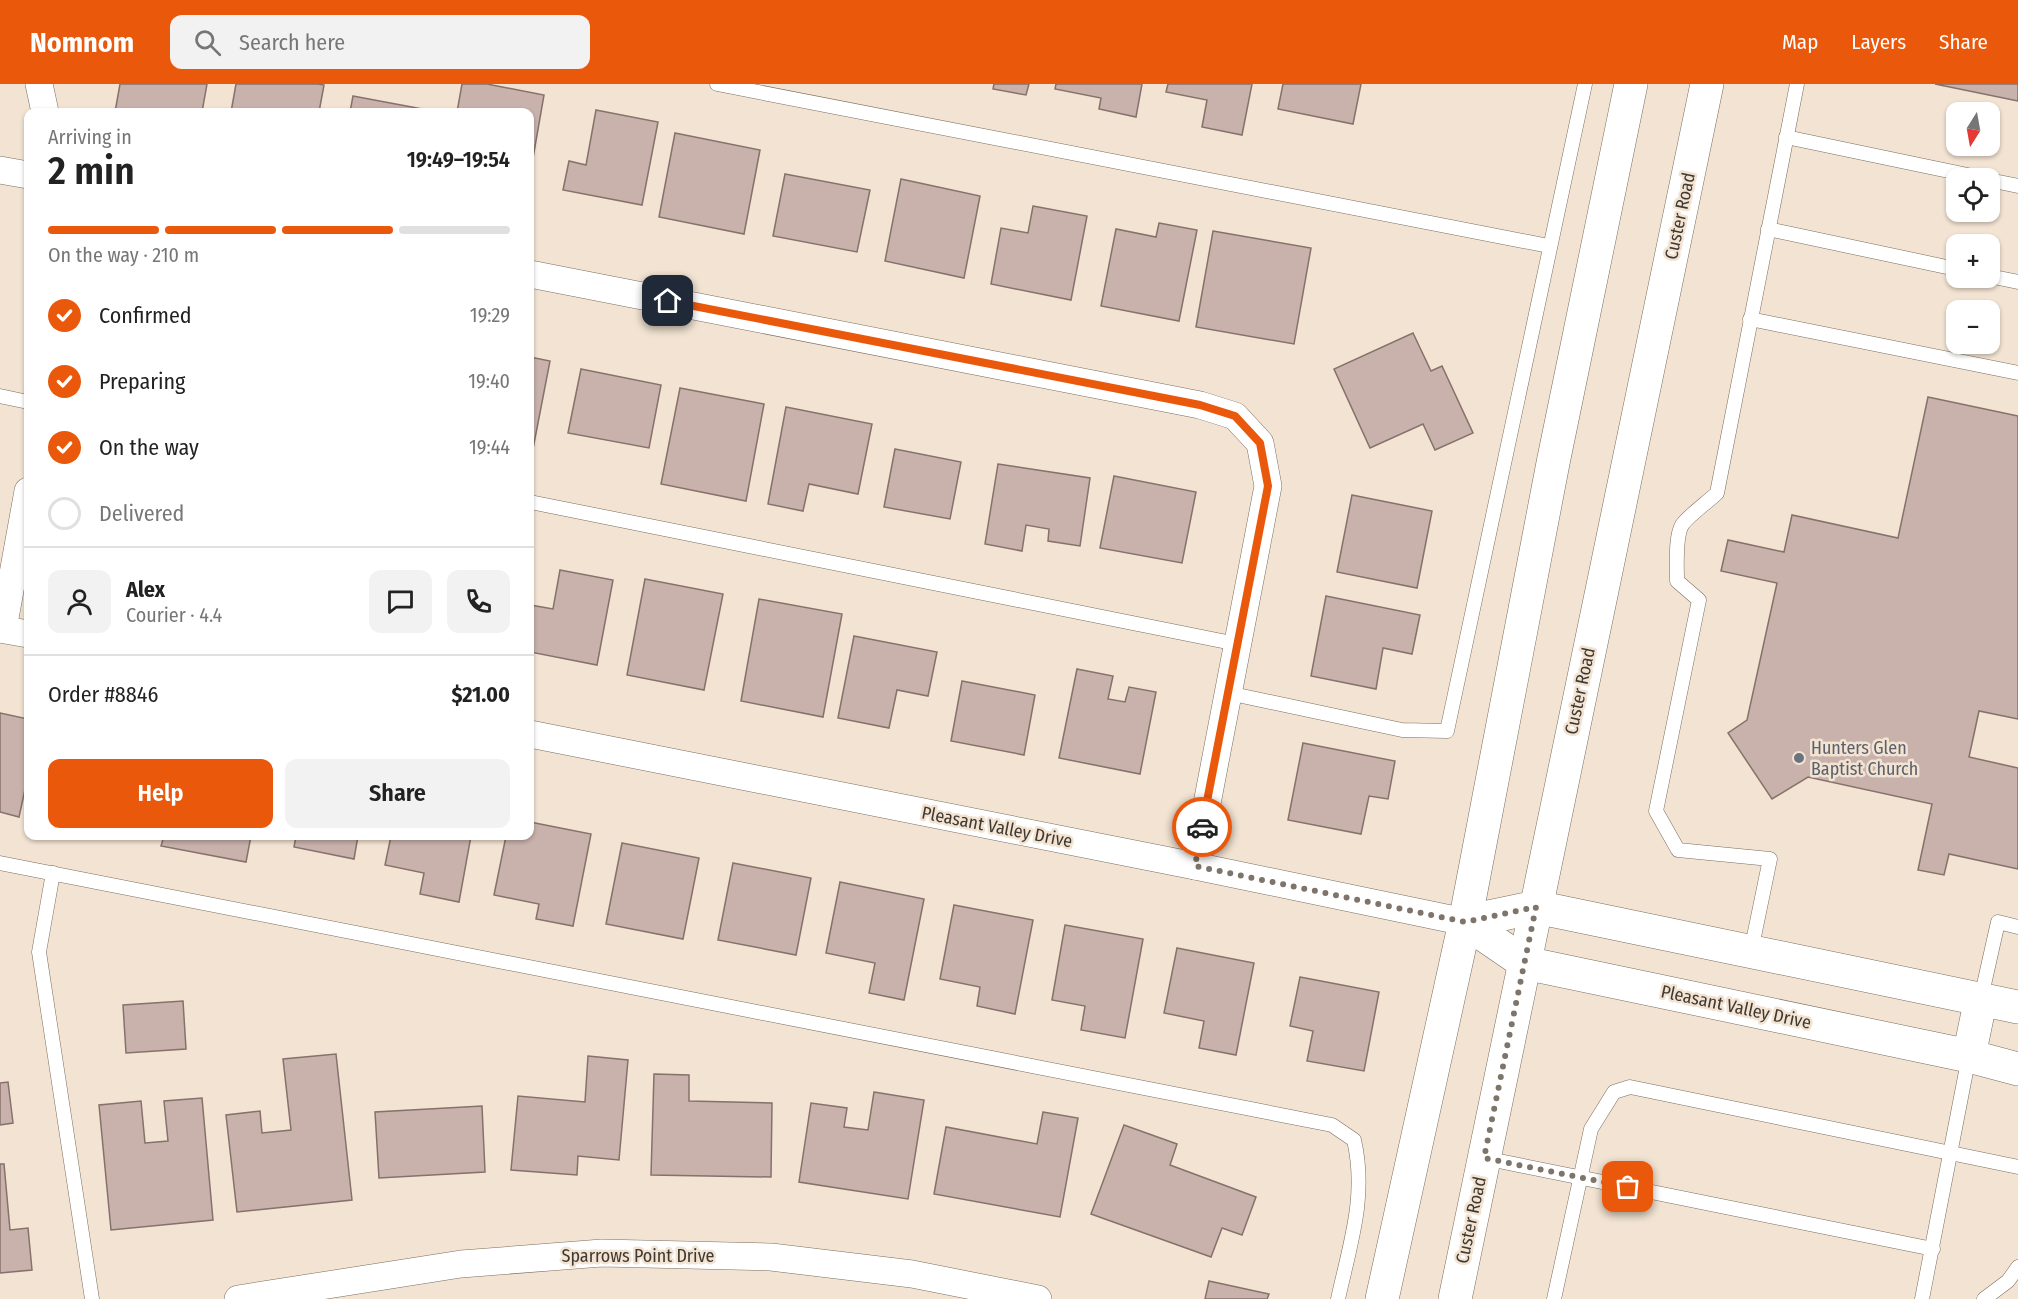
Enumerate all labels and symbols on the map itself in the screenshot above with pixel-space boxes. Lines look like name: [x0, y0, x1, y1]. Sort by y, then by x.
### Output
north arrow: [1946, 102, 2000, 156]
street label: Custer Road: [1660, 171, 1700, 261]
pin: [642, 275, 693, 326]
street label: Custer Road: [1560, 646, 1600, 736]
place label: Hunters Glen Baptist Church: [1811, 737, 1918, 780]
marker: Hunters Glen Baptist Church: [1792, 751, 1806, 765]
courier: [1172, 797, 1232, 857]
street label: Pleasant Valley Drive: [920, 802, 1074, 852]
street label: Pleasant Valley Drive: [1659, 980, 1813, 1034]
pin: [1602, 1161, 1653, 1212]
street label: Custer Road: [1451, 1175, 1491, 1265]
street label: Sparrows Point Drive: [562, 1245, 715, 1267]

